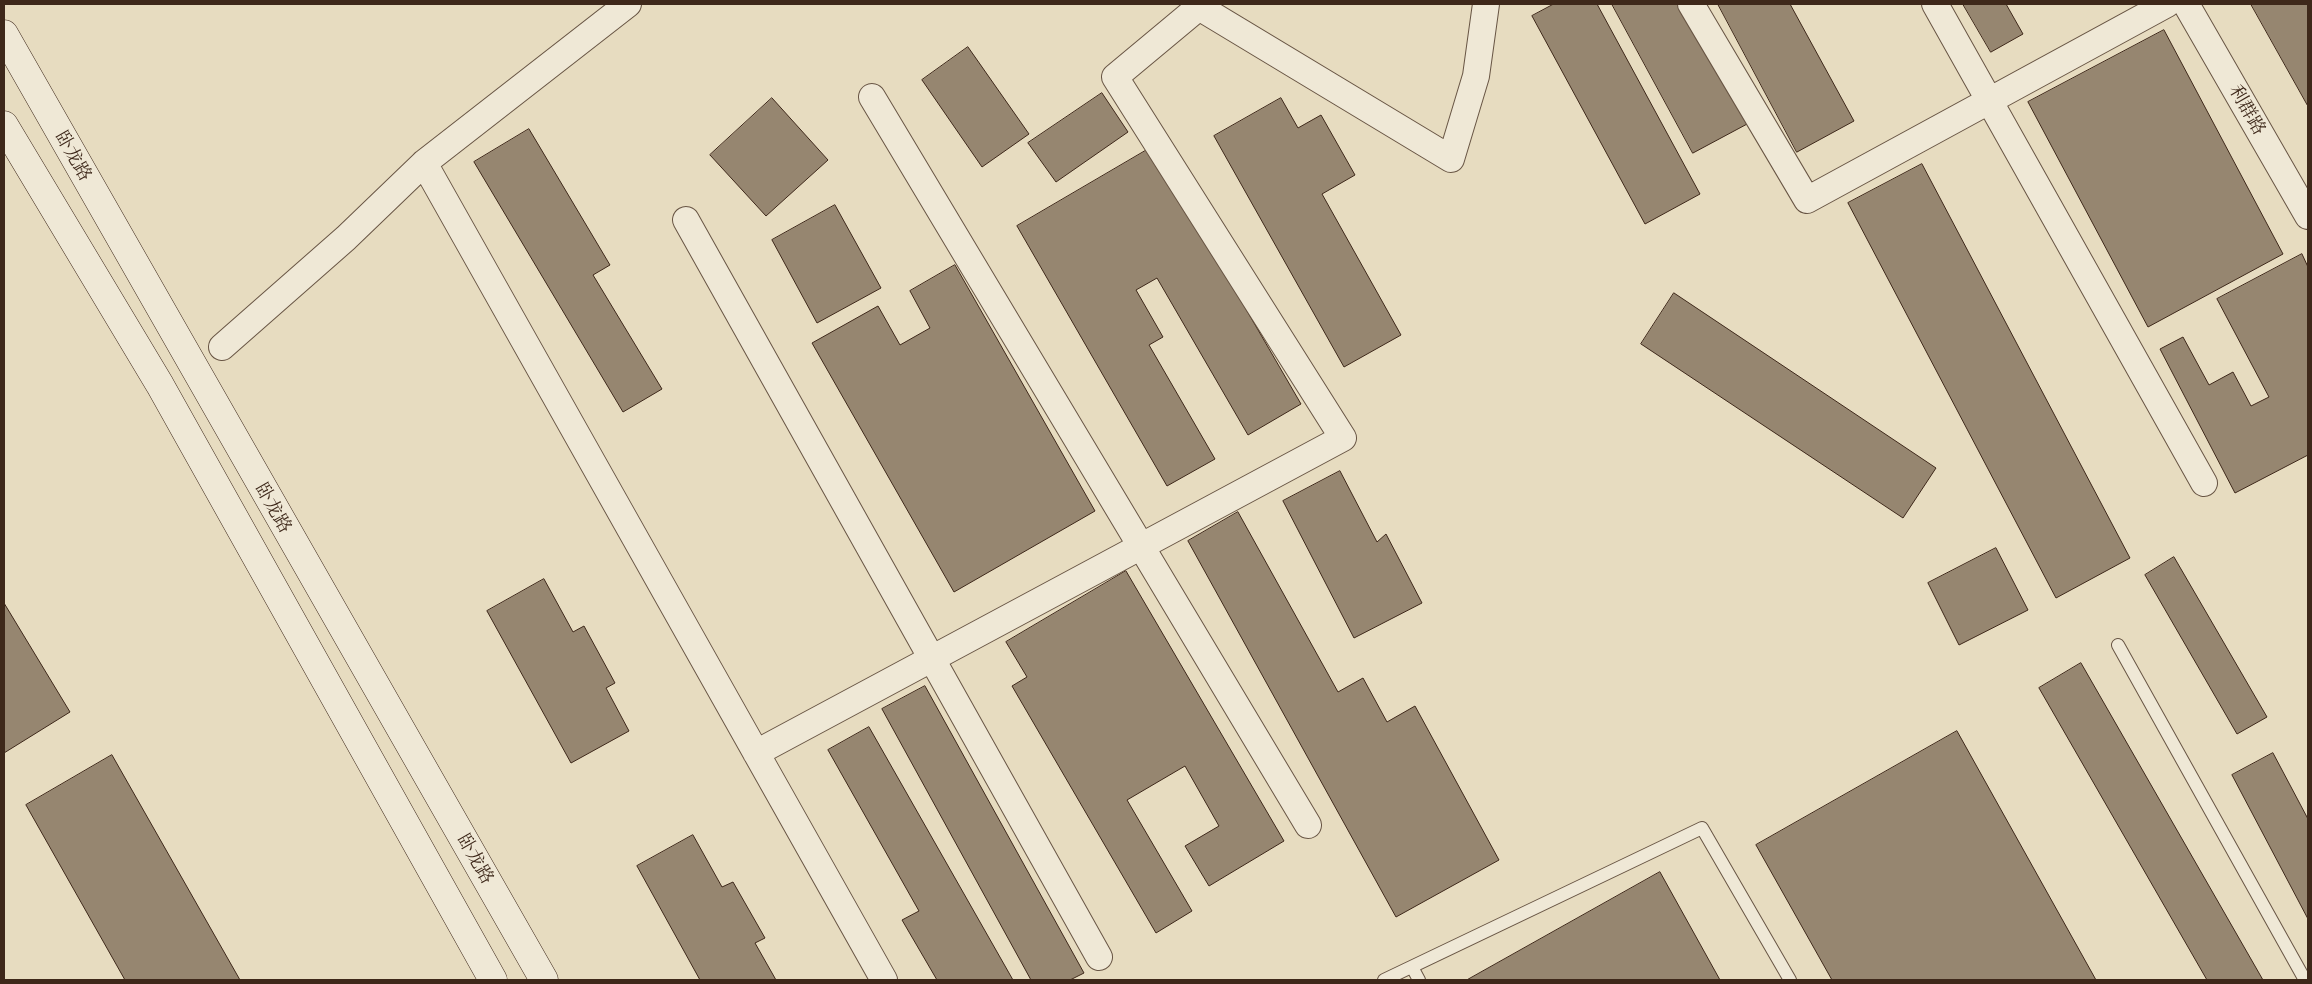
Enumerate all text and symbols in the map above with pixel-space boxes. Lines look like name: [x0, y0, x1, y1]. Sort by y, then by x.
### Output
street label: 利群路: [2224, 81, 2270, 139]
street label: 卧龙路: [50, 127, 96, 185]
street label: 卧龙路: [250, 479, 296, 537]
street label: 卧龙路: [452, 830, 498, 888]

